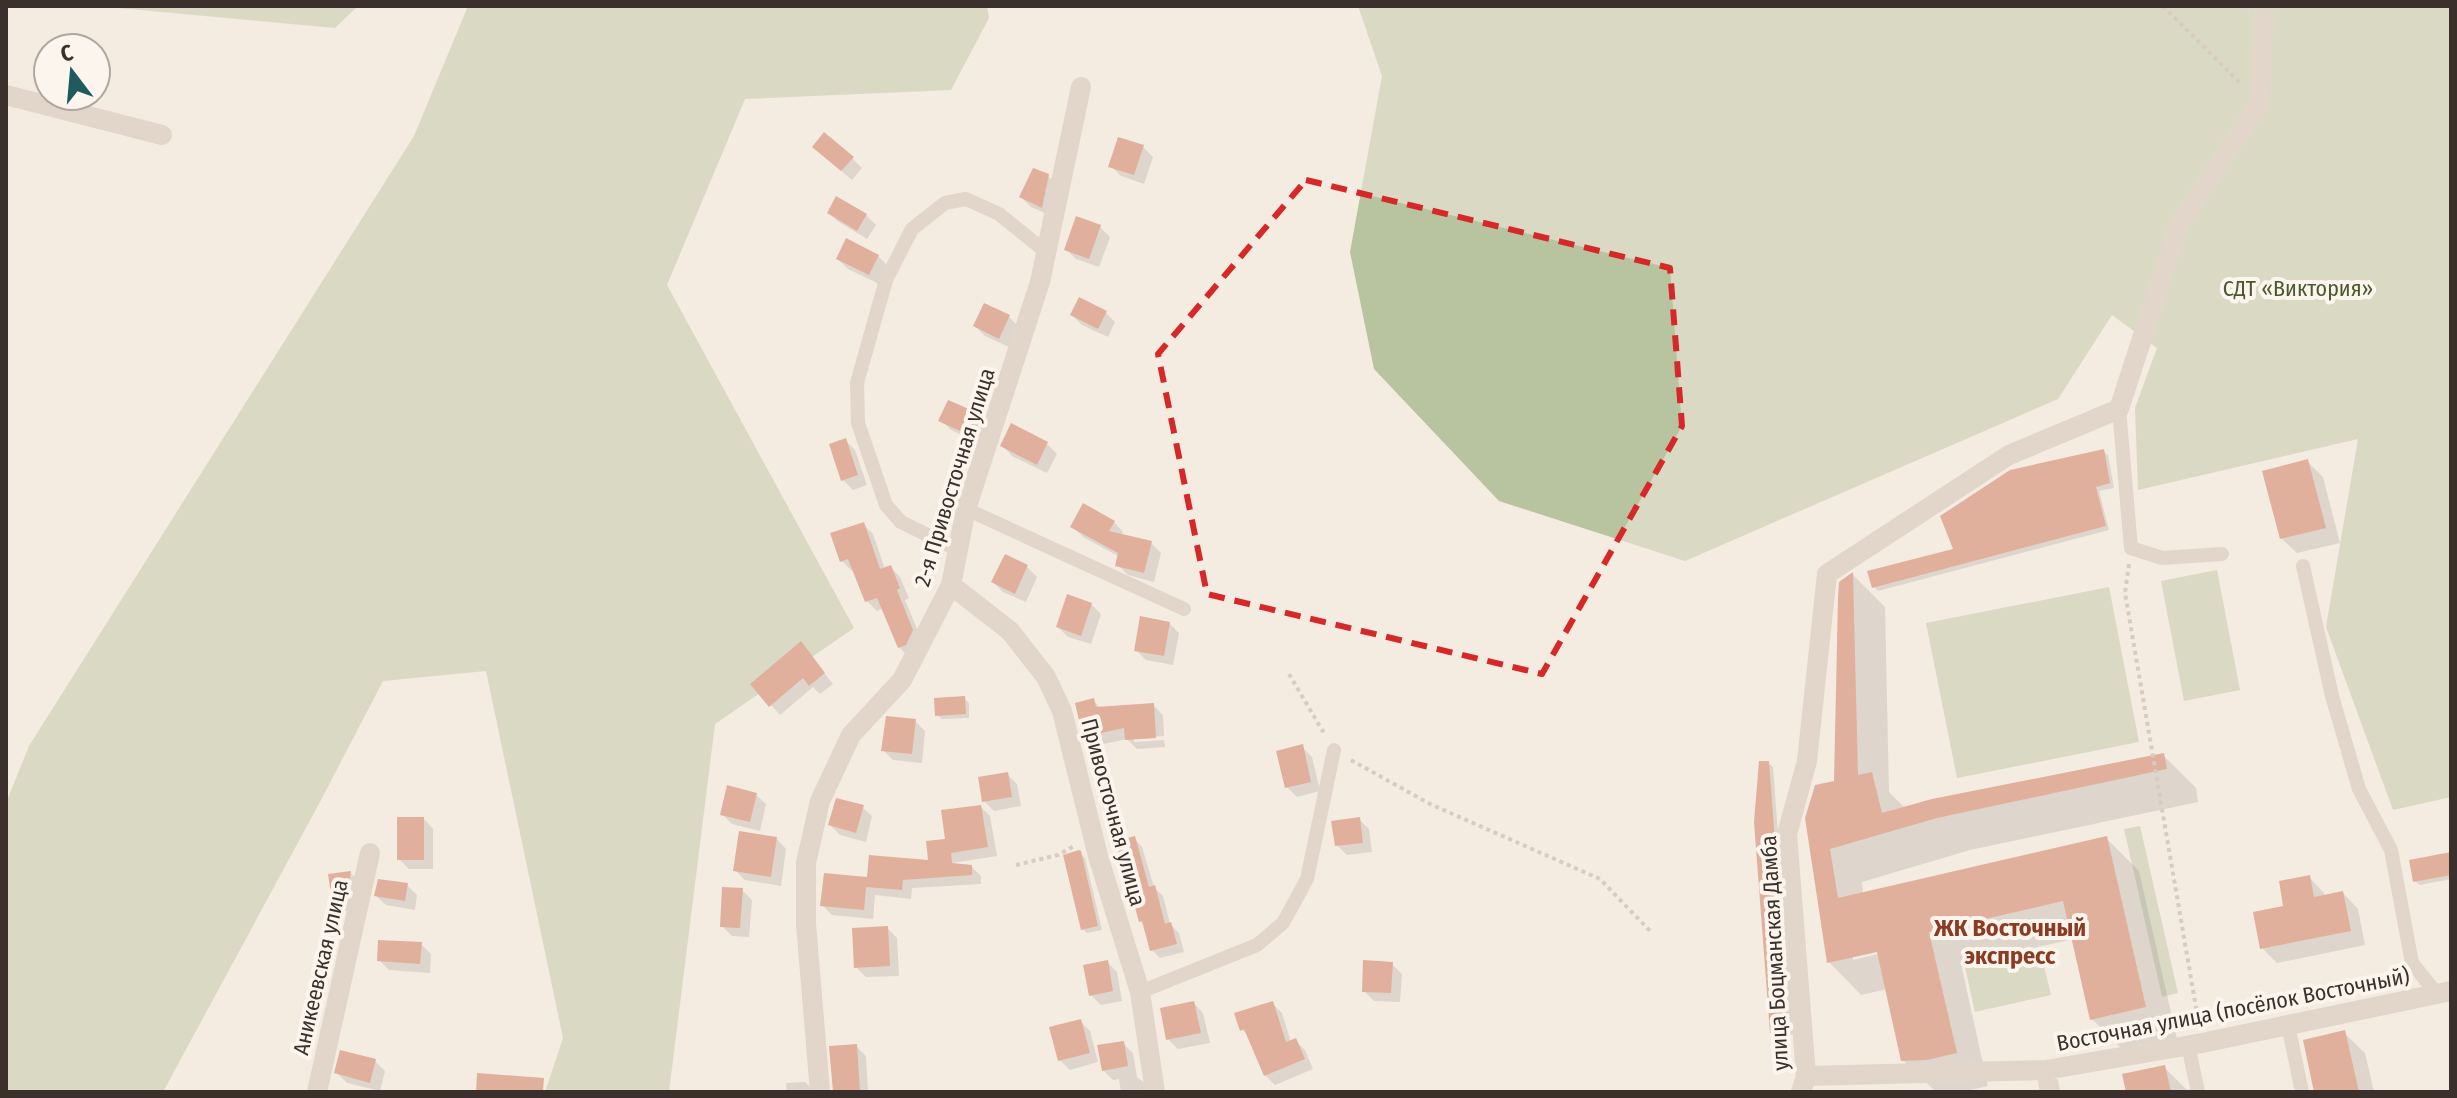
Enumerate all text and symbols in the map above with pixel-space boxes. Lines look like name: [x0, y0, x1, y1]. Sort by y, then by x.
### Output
north arrow: [32, 32, 112, 112]
text: С: [57, 39, 76, 68]
park label: СДТ «Виктория»: [2223, 275, 2373, 302]
street label: 2-я Привосточная улица: [908, 365, 1001, 590]
street label: Привосточная улица: [1075, 715, 1152, 909]
street label: улица Боцманская Дамба: [1755, 835, 1794, 1071]
street label: Аникеевская улица: [287, 877, 354, 1058]
district label: ЖК Восточный экспресс: [1933, 914, 2086, 970]
street label: Восточная улица (посёлок Восточный): [2054, 962, 2412, 1057]

